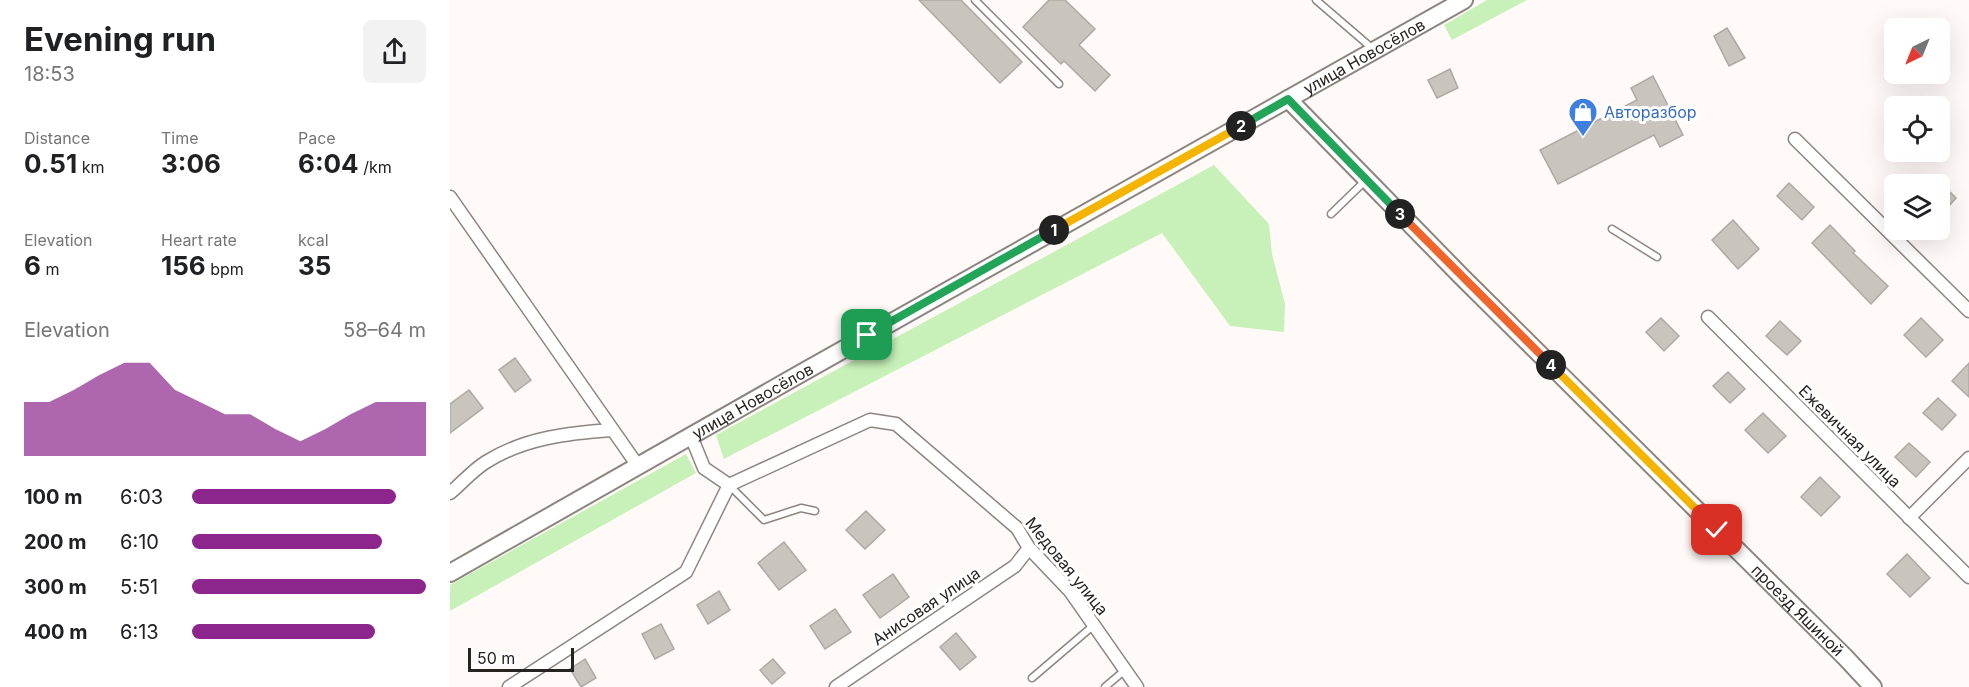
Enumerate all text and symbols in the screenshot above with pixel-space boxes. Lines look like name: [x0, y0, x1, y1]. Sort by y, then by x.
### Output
street label: улица Новосёлов: [1300, 14, 1428, 98]
north arrow: [1884, 18, 1950, 84]
map controls: [1884, 18, 1950, 240]
text: Evening run: [24, 19, 216, 59]
button: share: [363, 20, 426, 83]
text: 18:53: [24, 62, 75, 86]
shop icon: Авторазбор: [1567, 96, 1599, 138]
button: locate: [1884, 96, 1950, 162]
place label: Авторазбор: [1604, 102, 1697, 122]
pin: 2: [1226, 111, 1256, 141]
text: 2: [1236, 116, 1246, 136]
text: Distance: [24, 128, 90, 148]
text: Time: [161, 128, 199, 148]
text: Pace: [298, 128, 336, 148]
text: 0.51: [24, 148, 77, 179]
text: 3:06: [161, 148, 221, 179]
text: 6:04: [298, 148, 359, 179]
text: km: [77, 157, 104, 177]
text: /km: [359, 157, 392, 177]
button: layers: [1884, 174, 1950, 240]
pin: 3: [1385, 199, 1415, 229]
text: 3: [1395, 204, 1405, 224]
pin: 1: [1039, 215, 1069, 245]
text: 1: [1051, 220, 1057, 240]
text: Elevation: [24, 230, 93, 250]
text: Heart rate: [161, 230, 237, 250]
text: kcal: [298, 230, 329, 250]
text: 6: [24, 250, 41, 281]
text: 156: [161, 250, 206, 281]
text: 35: [298, 250, 331, 281]
text: m: [41, 259, 59, 279]
text: bpm: [206, 259, 244, 279]
pin: [841, 309, 892, 360]
text: Elevation: [24, 318, 110, 342]
text: 58–64 m: [343, 318, 426, 342]
icon: arrive: [850, 318, 883, 351]
pin: 4: [1536, 350, 1566, 380]
text: 4: [1546, 355, 1556, 375]
street label: улица Новосёлов: [688, 359, 817, 443]
street label: Ежевичная улица: [1795, 381, 1905, 491]
text: 100 m: [24, 485, 83, 509]
text: 6:03: [120, 485, 163, 509]
pin: [1691, 504, 1742, 555]
street label: Медовая улица: [1021, 513, 1113, 619]
icon: check: [1700, 513, 1733, 546]
text: 200 m: [24, 530, 87, 554]
text: 6:10: [120, 530, 159, 554]
street label: проезд Яшиной: [1747, 560, 1848, 660]
street label: Анисовая улица: [868, 563, 984, 649]
text: 300 m: [24, 575, 87, 599]
text: 5:51: [120, 575, 158, 599]
text: 400 m: [24, 620, 88, 644]
text: 6:13: [120, 620, 159, 644]
scale bar: [468, 645, 574, 672]
text: 50 m: [477, 648, 515, 668]

